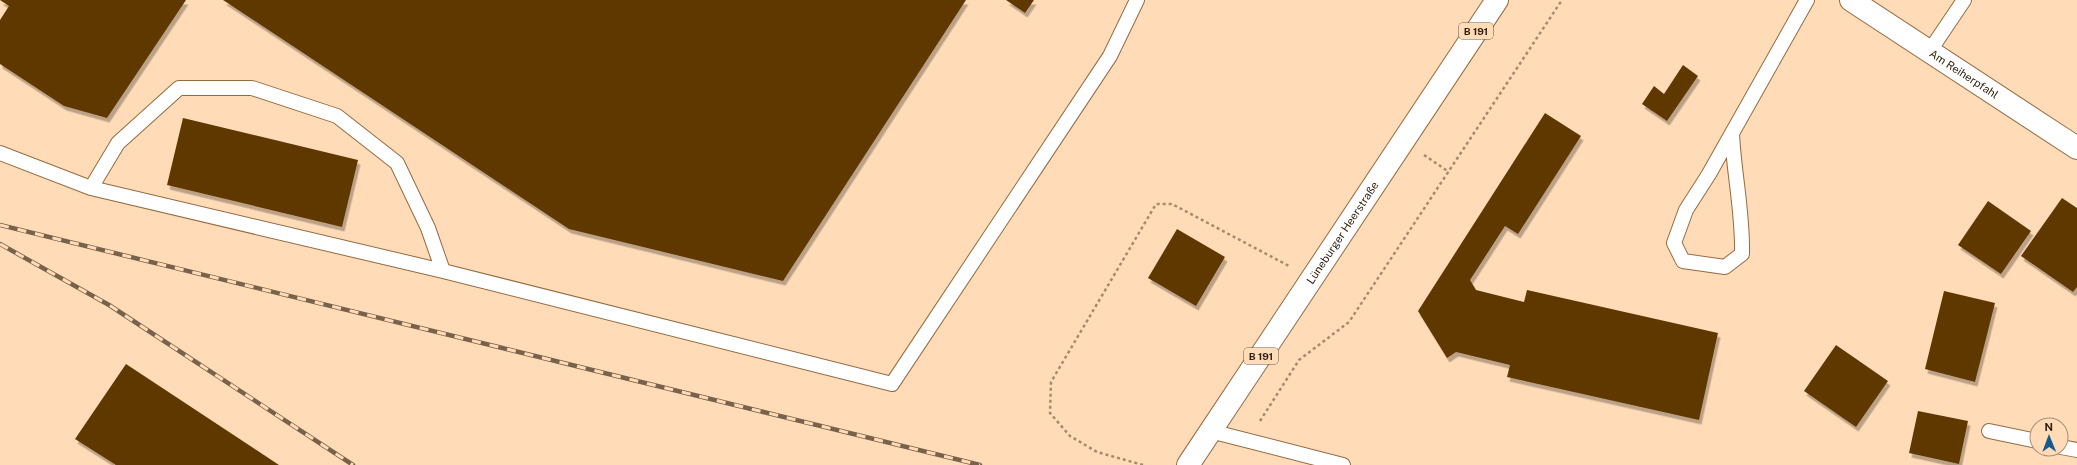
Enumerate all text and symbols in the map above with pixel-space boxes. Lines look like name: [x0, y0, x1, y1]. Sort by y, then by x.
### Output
road number: B 191: [1459, 23, 1493, 39]
street label: Am Reiherpfahl: [1927, 47, 2001, 101]
street label: Lüneburger Heerstraße: [1304, 179, 1381, 286]
road number: B 191: [1244, 348, 1278, 364]
north arrow: [2029, 417, 2069, 457]
text: N: [2044, 421, 2053, 433]

